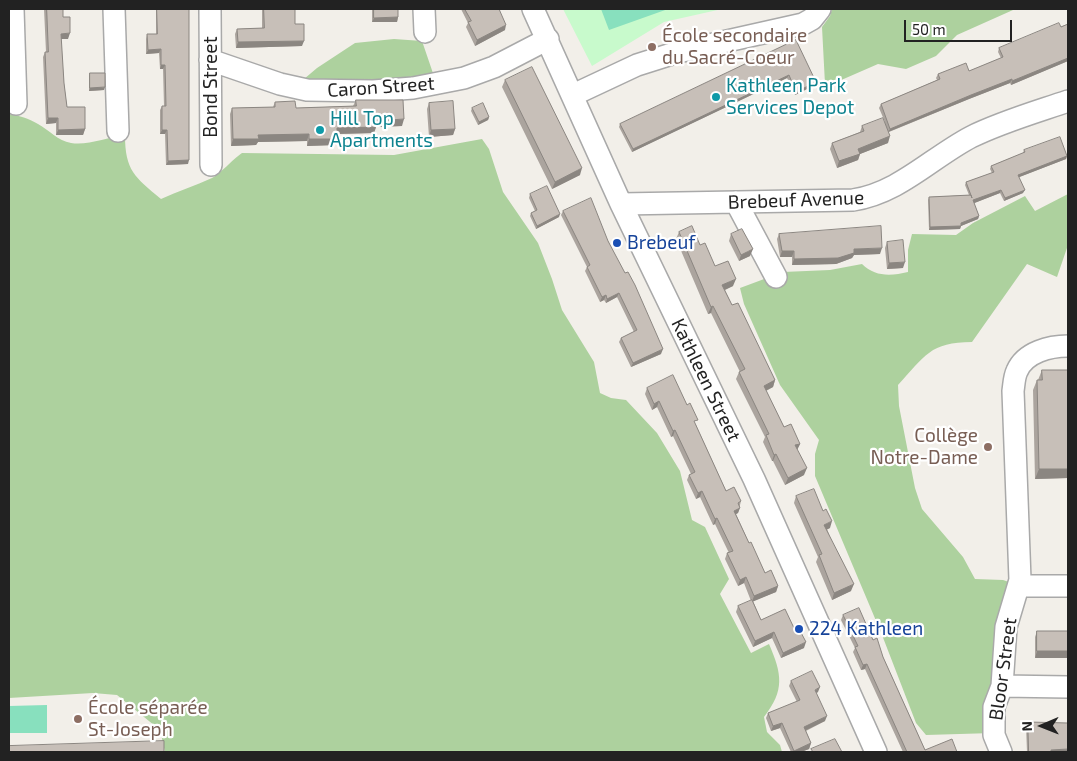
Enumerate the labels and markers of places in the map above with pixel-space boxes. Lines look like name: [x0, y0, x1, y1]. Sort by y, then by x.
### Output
place label: École secondaire du Sacré-Coeur: [662, 25, 807, 69]
marker: École secondaire du Sacré-Coeur: [646, 41, 658, 53]
place label: Kathleen Park Services Depot: [726, 75, 854, 119]
marker: Kathleen Park Services Depot: [710, 91, 722, 103]
place label: Hill Top Apartments: [330, 108, 433, 152]
marker: Hill Top Apartments: [314, 124, 326, 136]
place label: Brebeuf: [627, 232, 695, 254]
marker: Brebeuf: [611, 237, 623, 249]
place label: Collège Notre-Dame: [871, 425, 978, 469]
marker: Collège Notre-Dame: [982, 441, 994, 453]
place label: 224 Kathleen: [809, 618, 923, 640]
marker: 224 Kathleen: [793, 623, 805, 635]
place label: École séparée St-Joseph: [88, 697, 208, 741]
marker: École séparée St-Joseph: [72, 713, 84, 725]

